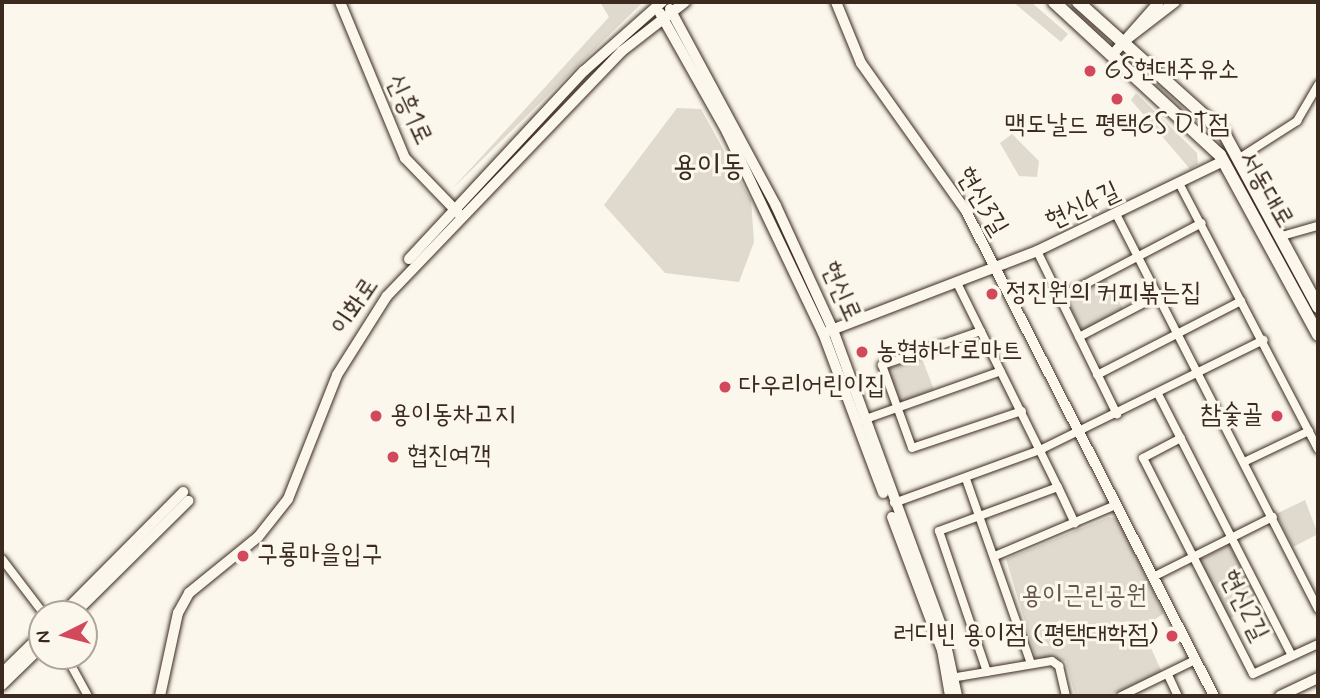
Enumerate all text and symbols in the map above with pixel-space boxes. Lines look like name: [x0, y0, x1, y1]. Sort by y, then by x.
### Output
place label: GS현대주유소: [1104, 55, 1239, 87]
marker: GS현대주유소: [1082, 63, 1098, 79]
street label: 신흥1로: [378, 70, 438, 150]
marker: 맥도날드 평택GS DT점: [1109, 91, 1125, 107]
place label: 맥도날드 평택GS DT점: [1004, 110, 1230, 142]
street label: 서동대로: [1231, 146, 1299, 234]
district label: 용이동: [673, 149, 745, 185]
street label: 현신3길: [948, 162, 1014, 242]
street label: 현신4길: [1041, 176, 1125, 238]
street label: 현신로: [813, 257, 867, 327]
street label: 이화로: [326, 272, 386, 342]
place label: 정진원의 커피볶는집: [1006, 278, 1201, 310]
marker: 정진원의 커피볶는집: [984, 286, 1000, 302]
place label: 농협하나로마트: [876, 336, 1022, 368]
marker: 농협하나로마트: [854, 344, 870, 360]
place label: 다우리어린이집: [739, 371, 885, 403]
marker: 다우리어린이집: [717, 379, 733, 395]
place label: 용이동차고지: [390, 400, 516, 432]
place label: 참숯골: [1200, 400, 1263, 432]
marker: 용이동차고지: [368, 408, 384, 424]
marker: 참숯골: [1269, 408, 1285, 424]
place label: 협진여객: [407, 441, 491, 473]
marker: 협진여객: [385, 449, 401, 465]
place label: 구룡마을입구: [257, 540, 383, 572]
marker: 구룡마을입구: [235, 548, 251, 564]
street label: 현신2길: [1212, 565, 1274, 647]
park label: 용이근린공원: [1021, 581, 1147, 613]
north arrow: [28, 600, 98, 670]
place label: 러디빈 용이점 (평택대학점): [893, 620, 1158, 652]
marker: 러디빈 용이점 (평택대학점): [1164, 628, 1180, 644]
text: N: [31, 629, 57, 645]

